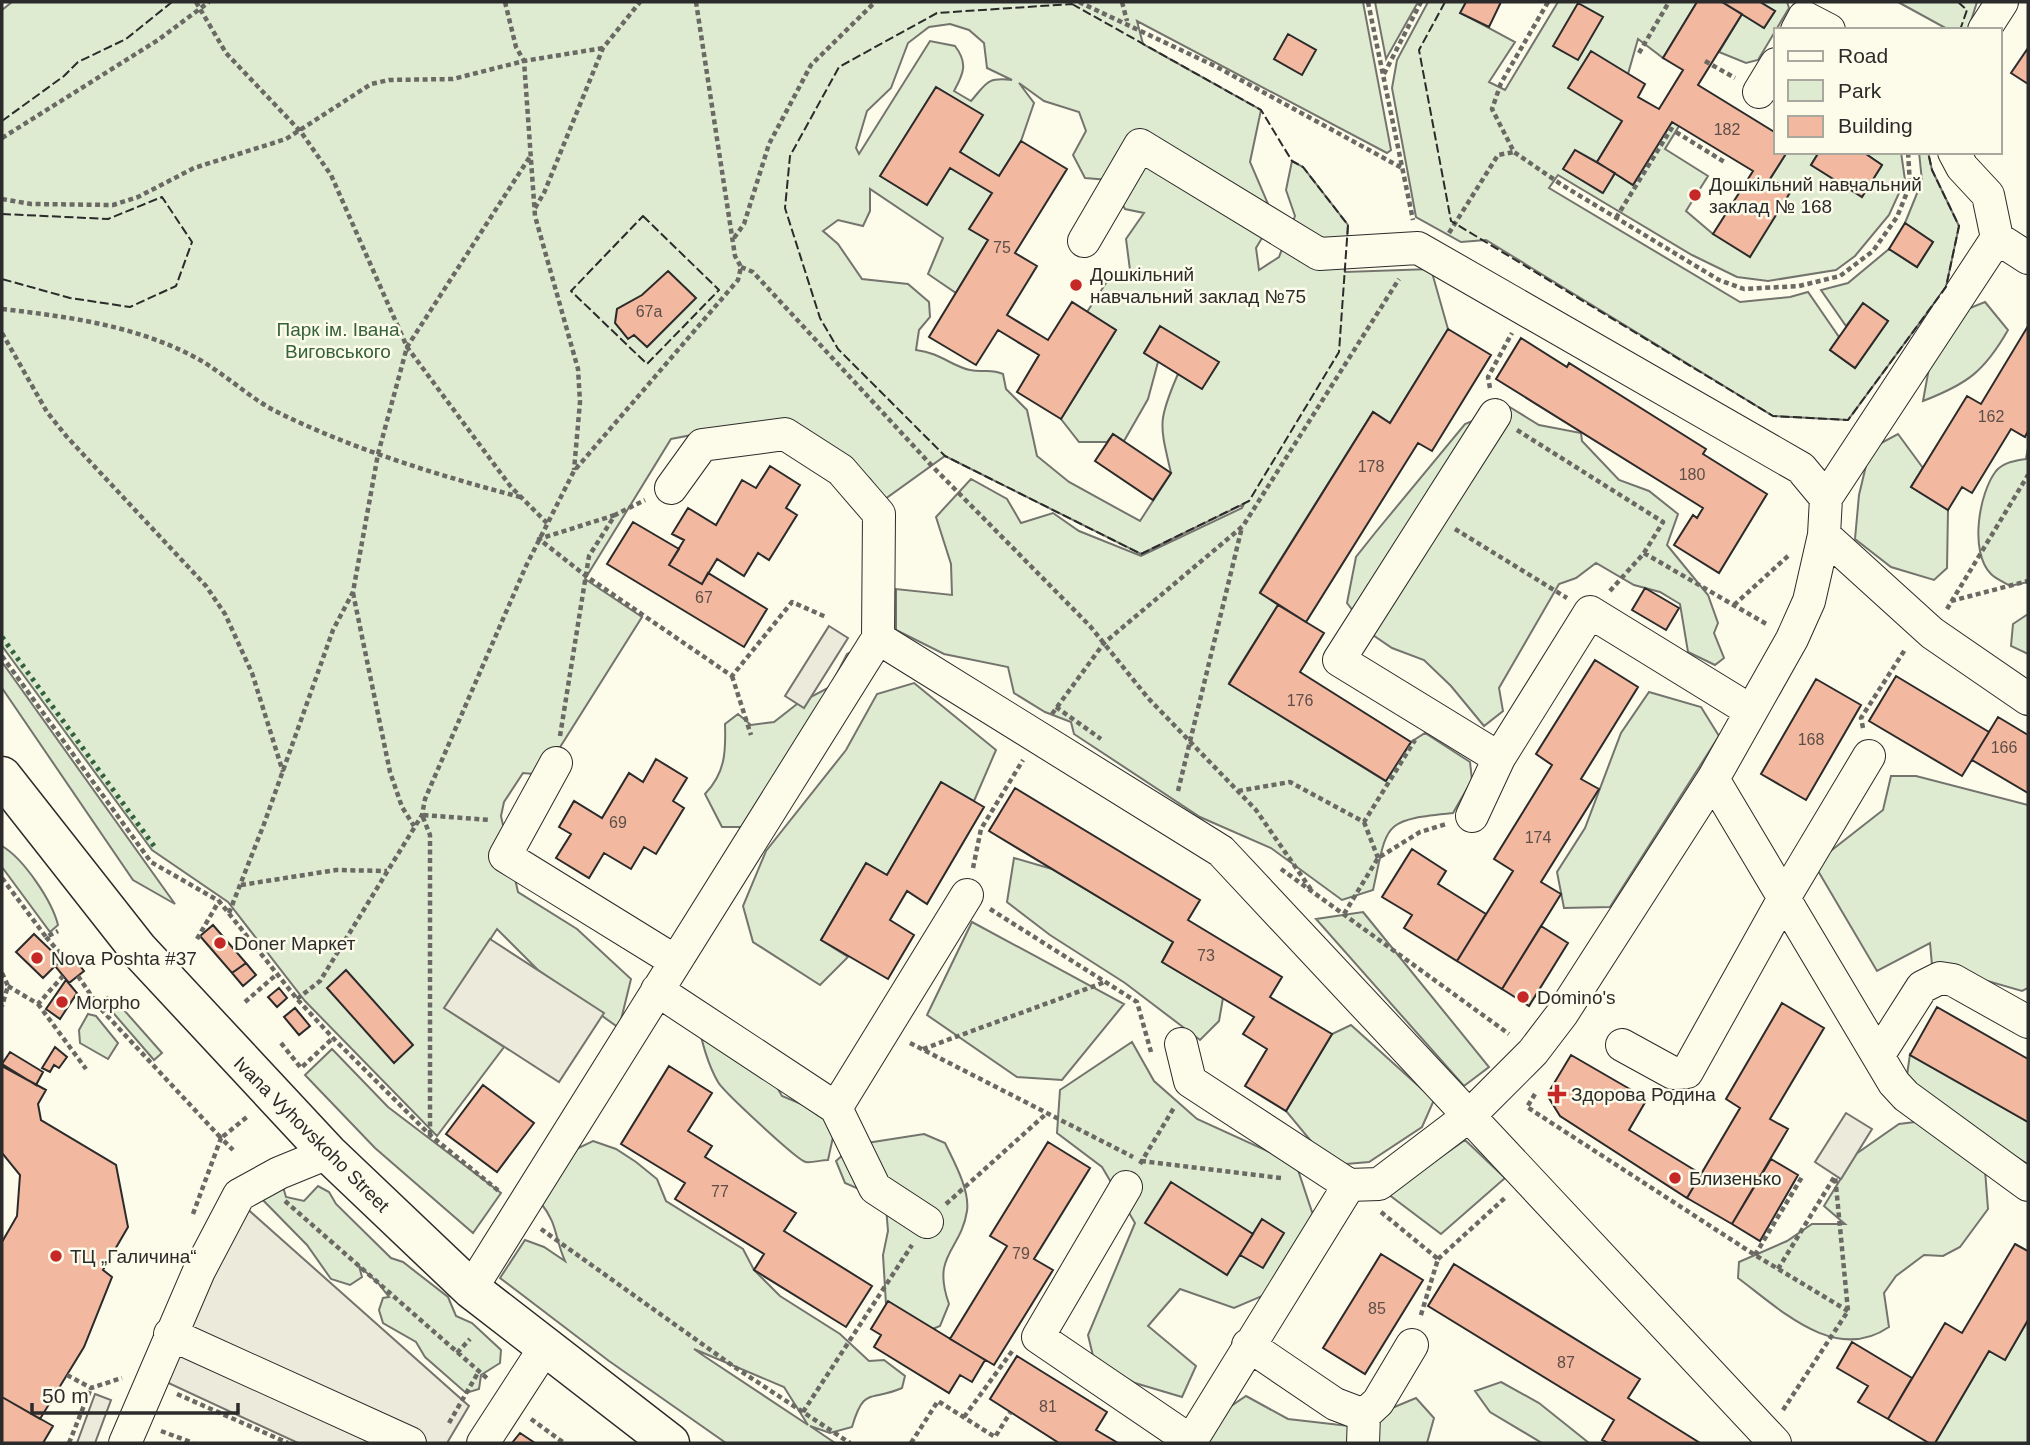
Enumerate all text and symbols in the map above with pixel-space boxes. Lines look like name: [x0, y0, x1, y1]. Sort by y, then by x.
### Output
legend: [1774, 28, 2002, 154]
text: Road: [1838, 44, 1888, 67]
text: Park: [1838, 79, 1882, 102]
text: Building: [1838, 114, 1913, 137]
house number: 182: [1714, 121, 1740, 138]
place label: Дошкільний навчальний заклад № 168: [1709, 174, 1922, 217]
marker: Дошкільний навчальний заклад № 168: [1687, 187, 1703, 203]
house number: 75: [993, 239, 1011, 256]
place label: Дошкільний навчальний заклад №75: [1090, 264, 1306, 307]
marker: Дошкільний навчальний заклад №75: [1068, 277, 1084, 293]
house number: 67а: [636, 303, 662, 320]
park label: Парк ім. Івана Виговського: [276, 319, 400, 362]
house number: 162: [1978, 408, 2004, 425]
house number: 178: [1358, 458, 1384, 475]
house number: 180: [1679, 466, 1705, 483]
house number: 67: [695, 589, 713, 606]
house number: 176: [1287, 692, 1313, 709]
house number: 168: [1798, 731, 1824, 748]
house number: 166: [1991, 739, 2017, 756]
house number: 69: [609, 814, 627, 831]
house number: 174: [1525, 829, 1551, 846]
place label: Doner Маркет: [234, 933, 356, 954]
marker: Doner Маркет: [212, 935, 228, 951]
house number: 73: [1197, 947, 1215, 964]
place label: Nova Poshta #37: [51, 948, 197, 969]
marker: Nova Poshta #37: [29, 950, 45, 966]
place label: Domino's: [1537, 987, 1616, 1008]
marker: Domino's: [1515, 989, 1531, 1005]
place label: Morpho: [76, 992, 140, 1013]
marker: Morpho: [54, 994, 70, 1010]
street label: Ivana Vyhovskoho Street: [230, 1052, 394, 1217]
place label: Здорова Родина: [1571, 1084, 1716, 1105]
marker: Здорова Родина: [1549, 1086, 1565, 1102]
place label: Близенько: [1689, 1168, 1782, 1189]
marker: Близенько: [1667, 1170, 1683, 1186]
house number: 77: [711, 1183, 729, 1200]
house number: 79: [1012, 1245, 1030, 1262]
place label: ТЦ „Галичина“: [70, 1246, 197, 1267]
marker: ТЦ „Галичина“: [48, 1248, 64, 1264]
house number: 85: [1368, 1300, 1386, 1317]
house number: 87: [1557, 1354, 1575, 1371]
scale bar: [32, 1372, 238, 1416]
text: 50 m: [42, 1384, 89, 1407]
house number: 81: [1039, 1398, 1057, 1415]

